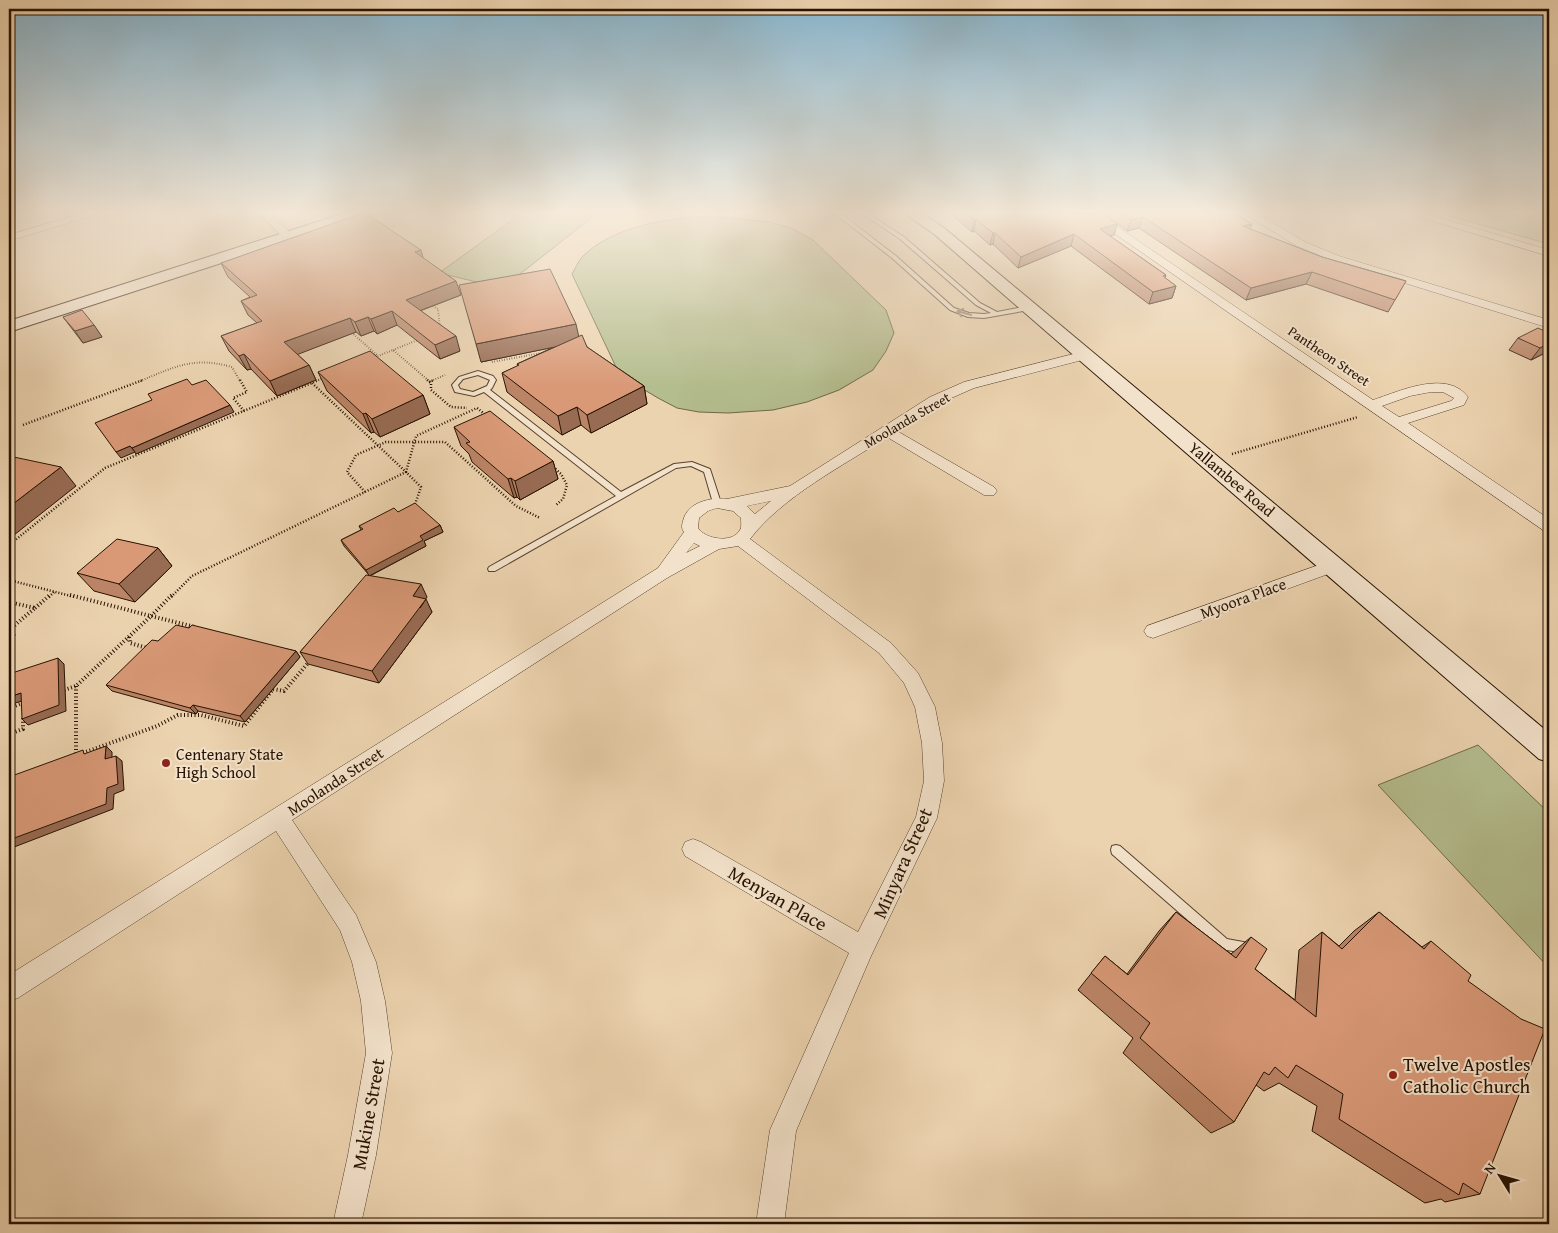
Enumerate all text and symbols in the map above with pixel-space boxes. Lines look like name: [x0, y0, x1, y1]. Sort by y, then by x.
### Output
one-way arrow: [957, 307, 973, 317]
street label: Pantheon Street: [1284, 321, 1374, 391]
street label: Moolanda Street: [860, 387, 954, 453]
street label: Yallambee Road: [1184, 436, 1281, 523]
street label: Myoora Place: [1197, 571, 1289, 625]
street label: Moolanda Street: [282, 741, 388, 821]
place label: Centenary State High School: [176, 742, 283, 784]
marker: Centenary State High School: [160, 757, 172, 769]
street label: Minyara Street: [865, 803, 939, 923]
street label: Menyan Place: [723, 858, 833, 938]
place label: Twelve Apostles Catholic Church: [1403, 1050, 1531, 1100]
street label: Mukine Street: [344, 1056, 392, 1172]
marker: Twelve Apostles Catholic Church: [1387, 1069, 1399, 1081]
north arrow: [1476, 1150, 1526, 1200]
text: N: [1479, 1158, 1501, 1178]

